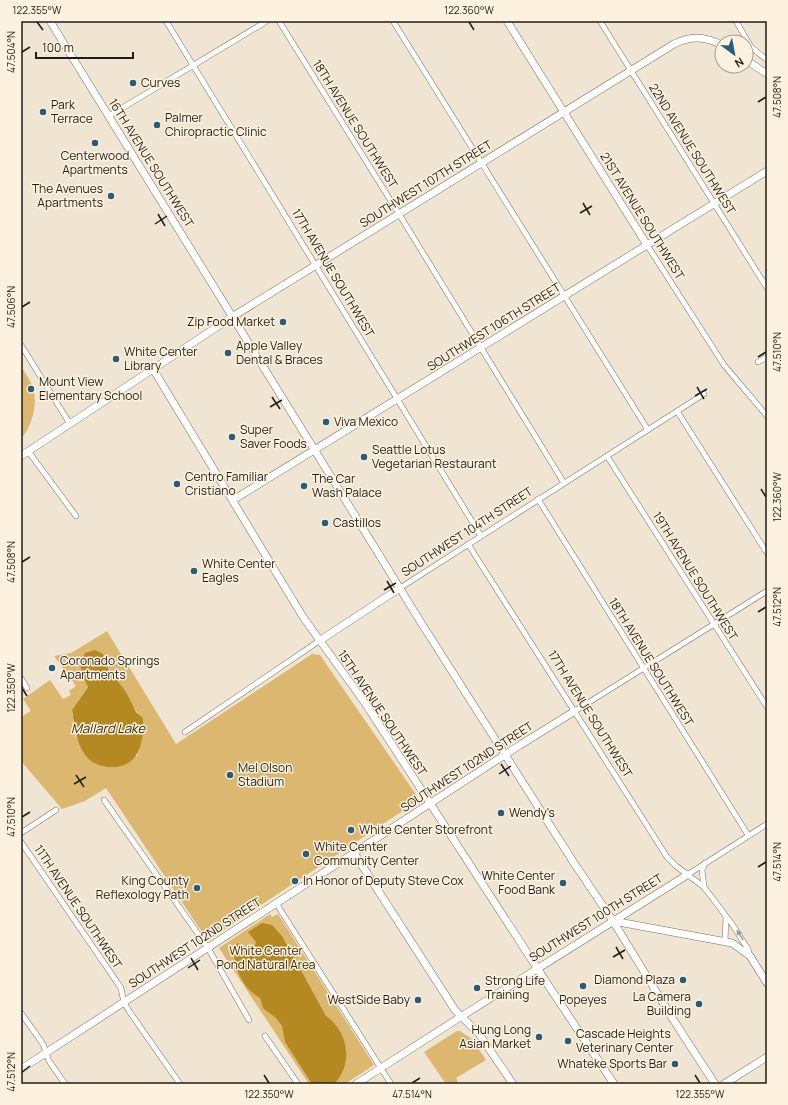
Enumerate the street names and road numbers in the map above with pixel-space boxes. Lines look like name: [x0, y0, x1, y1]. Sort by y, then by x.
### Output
street label: 18TH AVENUE SOUTHWEST: [309, 56, 402, 192]
street label: 22ND AVENUE SOUTHWEST: [645, 80, 740, 218]
street label: 16TH AVENUE SOUTHWEST: [105, 95, 199, 231]
street label: SOUTHWEST 107TH STREET: [356, 135, 496, 231]
street label: 21ST AVENUE SOUTHWEST: [596, 149, 689, 283]
street label: 17TH AVENUE SOUTHWEST: [288, 205, 379, 341]
street label: SOUTHWEST 106TH STREET: [424, 278, 564, 375]
street label: SOUTHWEST 104TH STREET: [398, 482, 536, 580]
street label: 19TH AVENUE SOUTHWEST: [649, 508, 743, 644]
street label: 18TH AVENUE SOUTHWEST: [605, 594, 698, 730]
street label: 15TH AVENUE SOUTHWEST: [334, 646, 431, 780]
street label: 17TH AVENUE SOUTHWEST: [544, 647, 637, 781]
street label: SOUTHWEST 102ND STREET: [397, 717, 537, 816]
street label: 11TH AVENUE SOUTHWEST: [31, 841, 127, 973]
street label: SOUTHWEST 100TH STREET: [526, 869, 666, 966]
street label: SOUTHWEST 102ND STREET: [125, 893, 265, 992]

